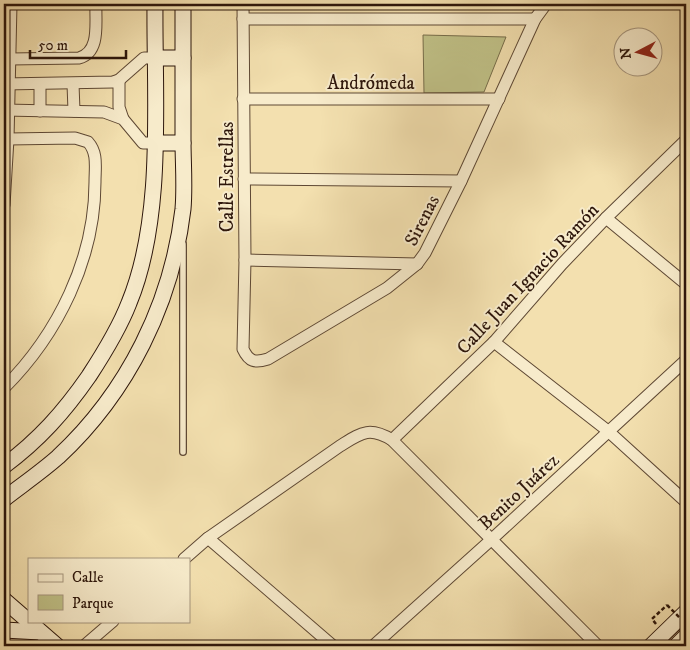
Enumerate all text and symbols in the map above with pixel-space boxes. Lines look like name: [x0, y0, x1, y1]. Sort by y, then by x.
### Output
scale bar: [30, 28, 126, 60]
north arrow: [612, 28, 662, 78]
text: 50 m: [38, 36, 68, 55]
text: N: [616, 46, 636, 60]
street label: Andrómeda: [327, 72, 415, 95]
street label: Calle Estrellas: [216, 122, 239, 232]
street label: Sirenas: [400, 191, 445, 250]
street label: Calle Juan Ignacio Ramón: [452, 199, 604, 359]
street label: Benito Juárez: [474, 449, 564, 535]
legend: [28, 558, 190, 622]
text: Calle: [72, 568, 104, 587]
text: Parque: [72, 594, 113, 613]

